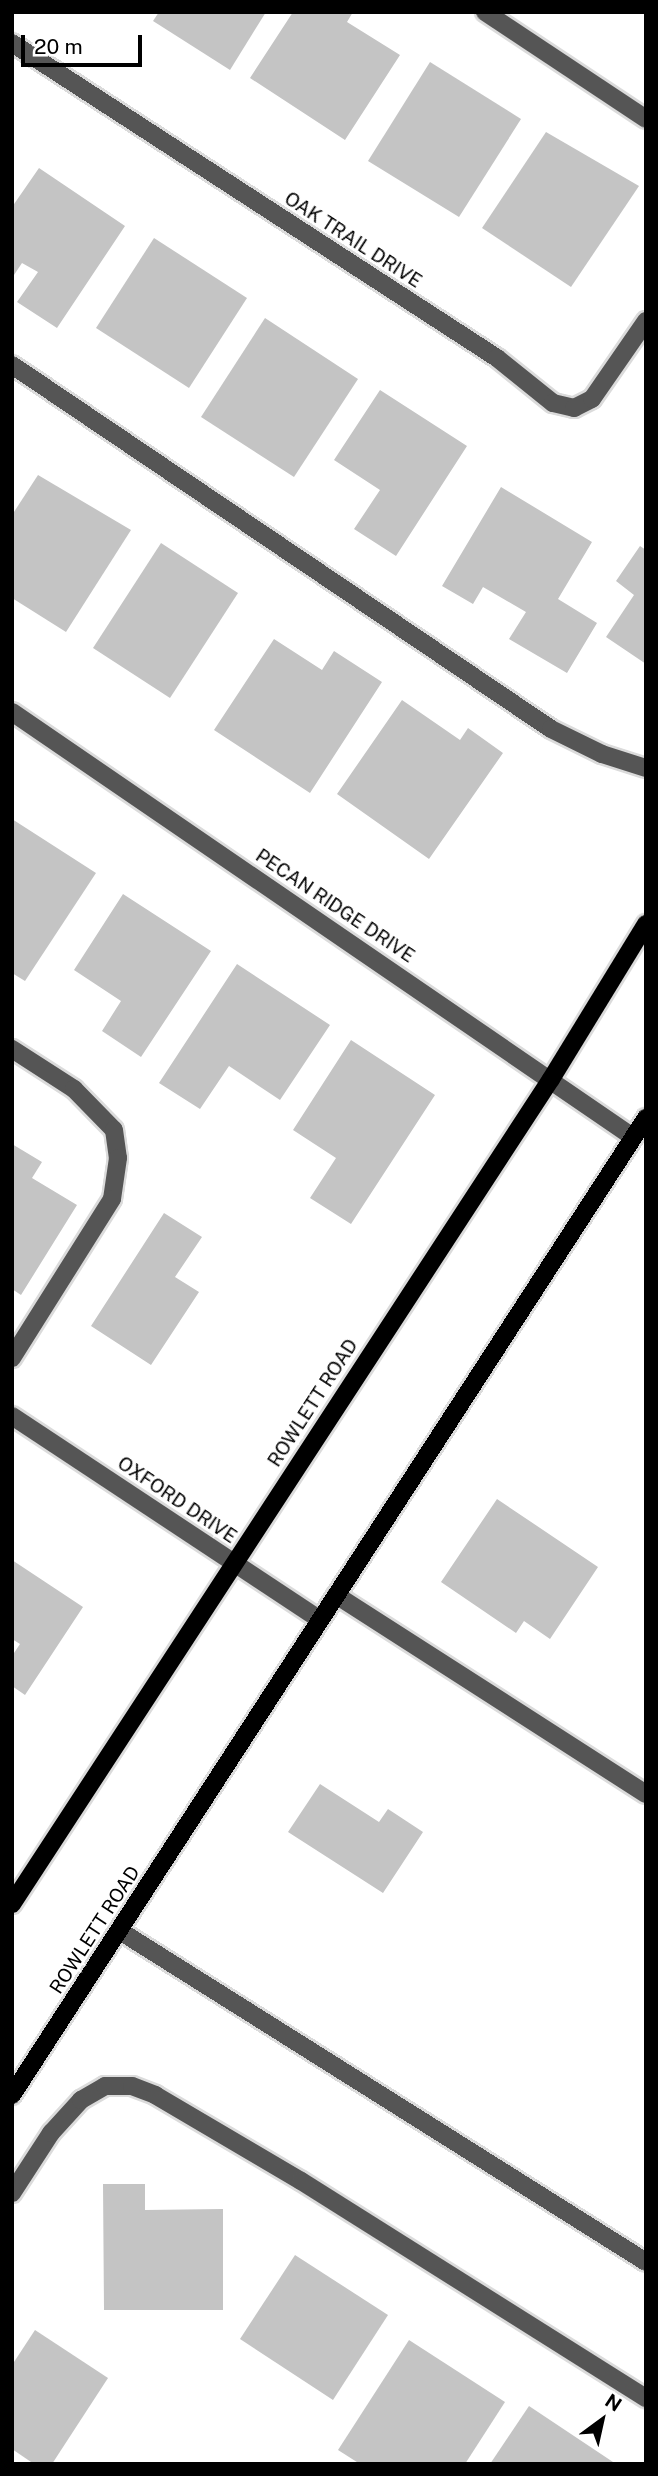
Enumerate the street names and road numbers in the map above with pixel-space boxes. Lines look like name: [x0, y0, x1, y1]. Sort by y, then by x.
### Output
street label: OAK TRAIL DRIVE: [280, 187, 426, 293]
street label: PECAN RIDGE DRIVE: [251, 844, 419, 968]
street label: ROWLETT ROAD: [263, 1335, 363, 1471]
street label: OXFORD DRIVE: [113, 1452, 241, 1548]
street label: ROWLETT ROAD: [45, 1862, 145, 1998]

